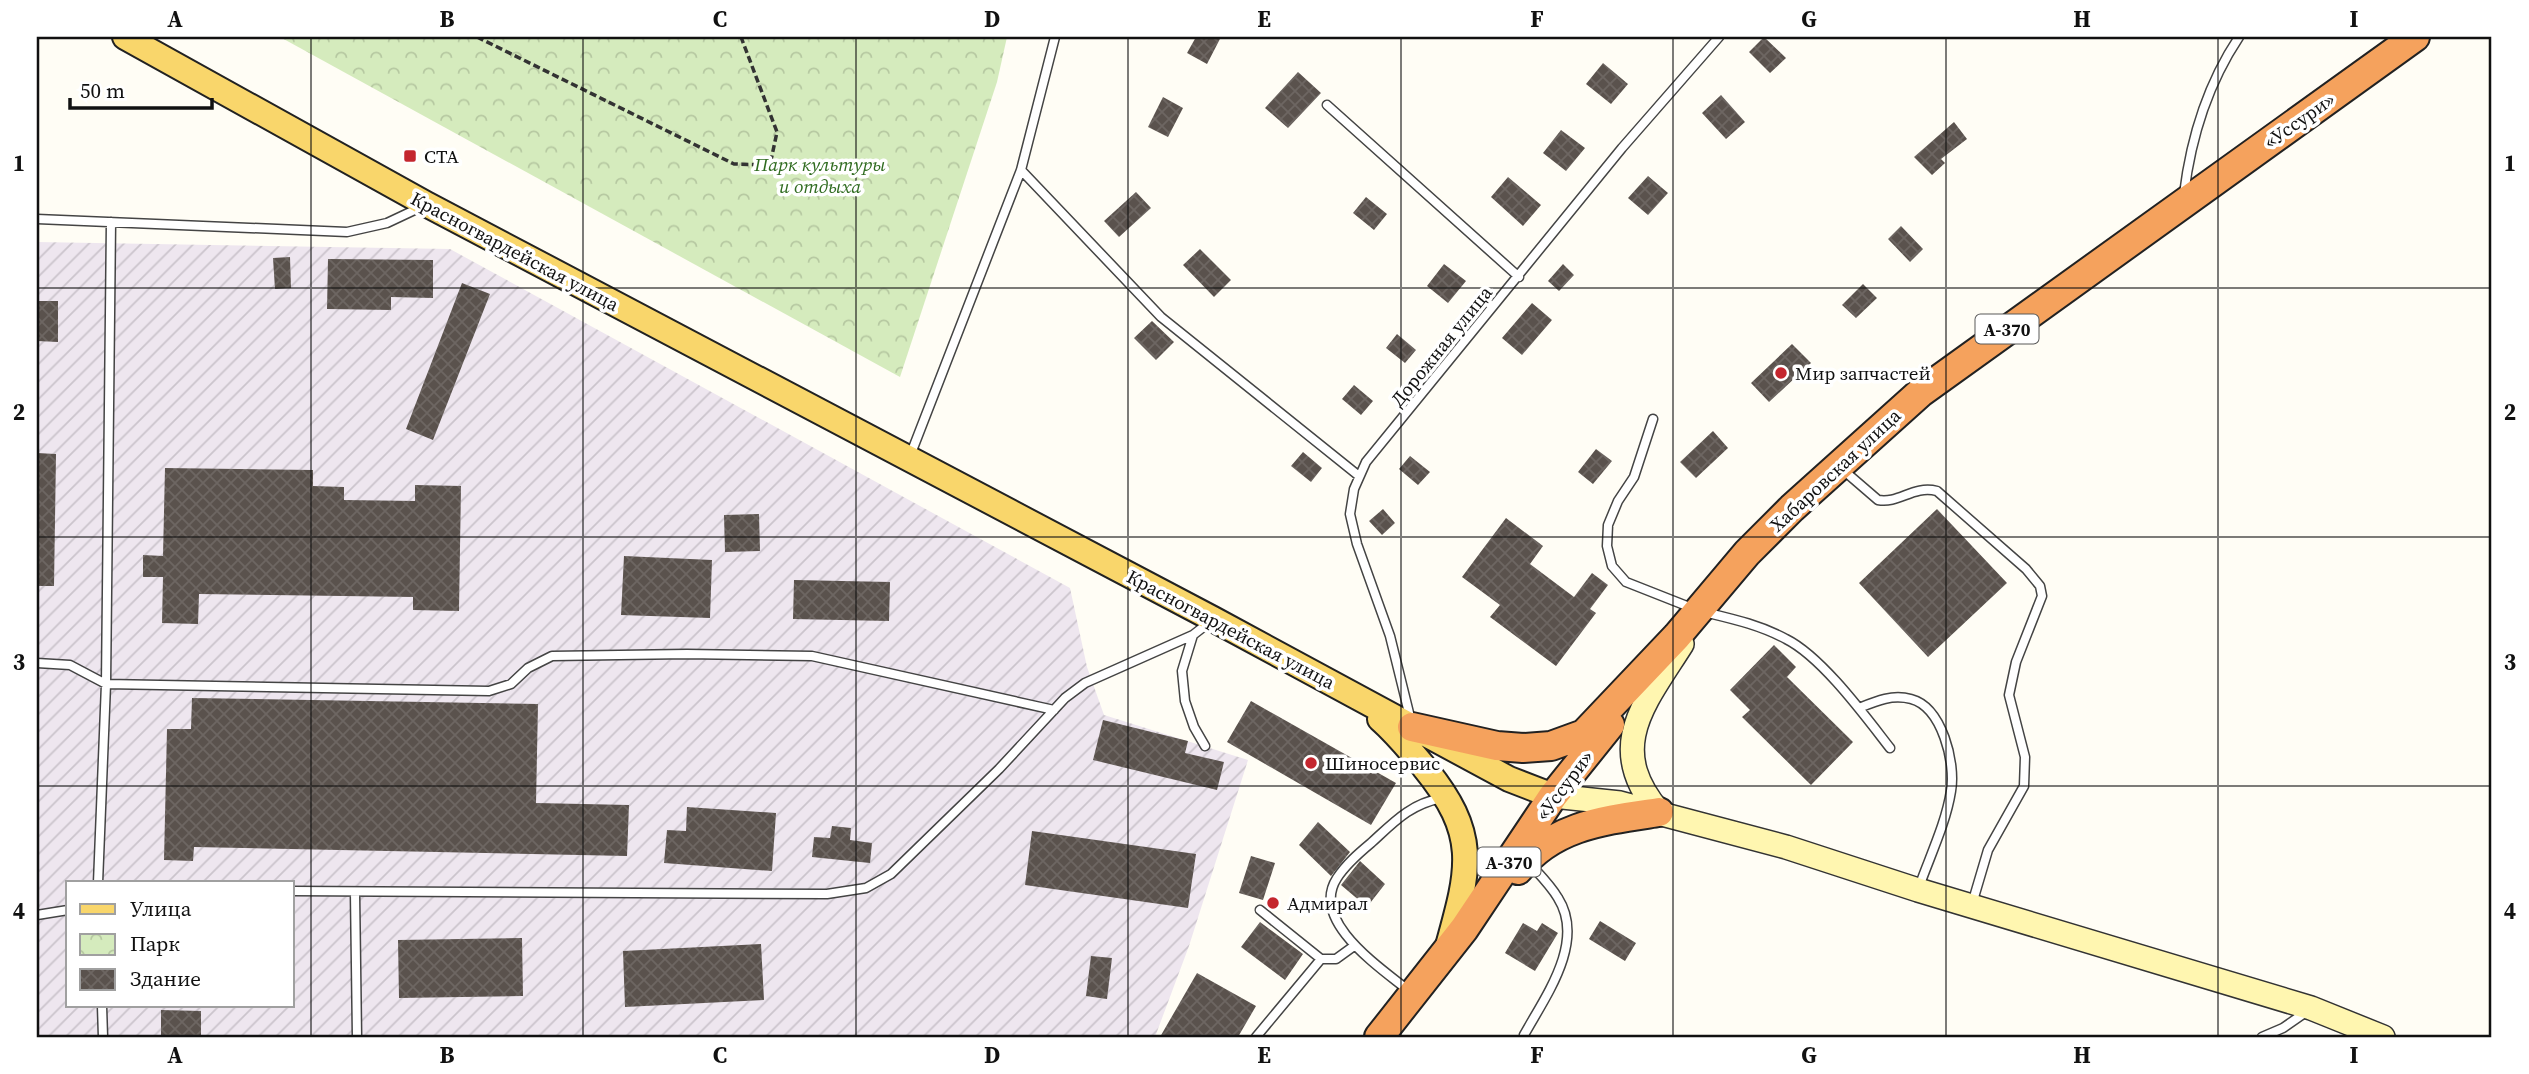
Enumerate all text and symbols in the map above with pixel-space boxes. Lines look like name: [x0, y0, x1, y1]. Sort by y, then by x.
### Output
text: A: [167, 3, 183, 35]
text: B: [440, 3, 455, 35]
text: C: [713, 3, 727, 35]
text: D: [984, 3, 1000, 35]
text: E: [1257, 3, 1271, 35]
text: F: [1530, 3, 1544, 35]
text: G: [1801, 3, 1817, 35]
text: H: [2073, 3, 2091, 35]
text: I: [2350, 3, 2359, 35]
scale bar: [70, 66, 212, 110]
text: 50 m: [80, 76, 125, 105]
street label: «Уссури»: [2258, 86, 2340, 154]
place label: СТА: [424, 143, 459, 169]
text: 1: [13, 147, 25, 179]
text: 1: [2504, 147, 2516, 179]
marker: СТА: [402, 148, 418, 164]
park label: Парк культуры и отдыха: [753, 151, 886, 199]
street label: Красногвардейская улица: [406, 185, 624, 317]
street label: Дорожная улица: [1384, 280, 1498, 412]
road number: А-370: [1976, 314, 2038, 344]
place label: Мир запчастей: [1795, 360, 1931, 386]
marker: Мир запчастей: [1773, 365, 1789, 381]
text: 2: [13, 396, 25, 428]
text: 2: [2504, 396, 2516, 428]
street label: Хабаровская улица: [1764, 402, 1906, 538]
street label: Красногвардейская улица: [1122, 563, 1340, 695]
text: 3: [13, 646, 25, 678]
text: 3: [2504, 646, 2516, 678]
street label: «Уссури»: [1529, 745, 1599, 825]
place label: Шиносервис: [1325, 750, 1440, 776]
marker: Шиносервис: [1303, 755, 1319, 771]
road number: А-370: [1478, 848, 1540, 876]
legend: [66, 881, 294, 1007]
place label: Адмирал: [1287, 890, 1368, 916]
text: Улица: [130, 894, 192, 923]
text: 4: [13, 895, 25, 927]
marker: Адмирал: [1265, 895, 1281, 911]
text: 4: [2504, 895, 2516, 927]
text: Парк: [130, 929, 180, 958]
text: Здание: [130, 964, 201, 993]
text: A: [167, 1039, 183, 1071]
text: B: [440, 1039, 455, 1071]
text: C: [713, 1039, 727, 1071]
text: D: [984, 1039, 1000, 1071]
text: E: [1257, 1039, 1271, 1071]
text: F: [1530, 1039, 1544, 1071]
text: G: [1801, 1039, 1817, 1071]
text: H: [2073, 1039, 2091, 1071]
text: I: [2350, 1039, 2359, 1071]

